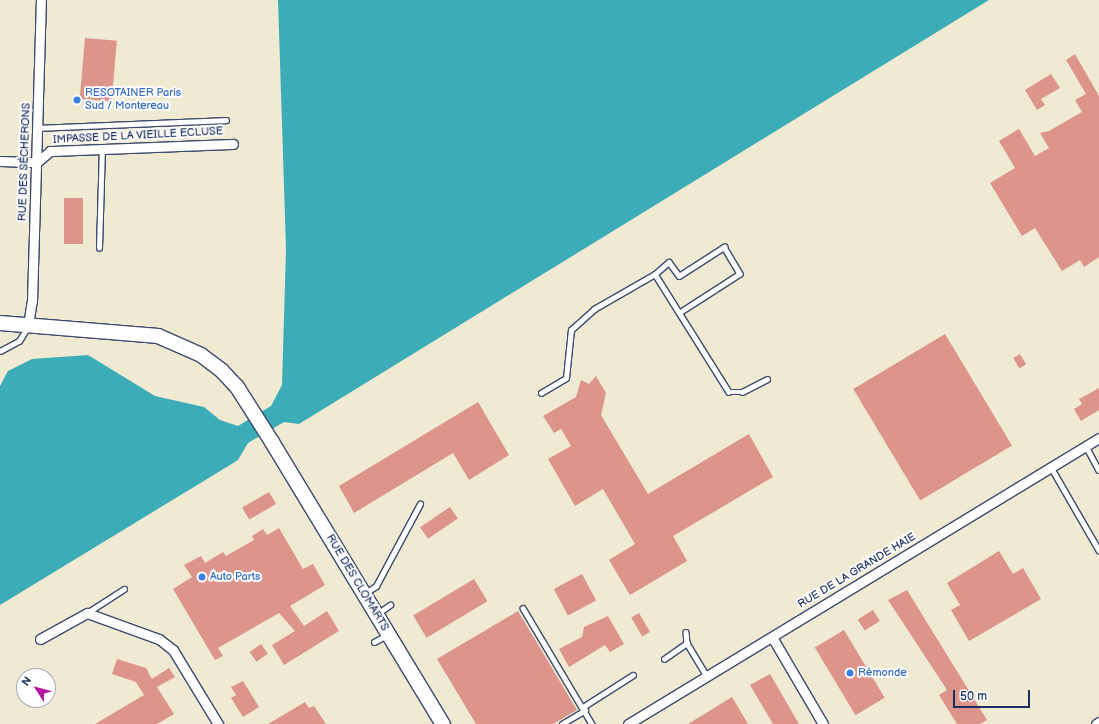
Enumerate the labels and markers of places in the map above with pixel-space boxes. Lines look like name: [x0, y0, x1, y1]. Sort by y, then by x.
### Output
place label: RESOTAINER Paris Sud / Montereau: [85, 87, 181, 113]
marker: RESOTAINER Paris Sud / Montereau: [72, 95, 82, 105]
place label: Auto Parts: [210, 570, 261, 584]
marker: Auto Parts: [197, 572, 207, 582]
place label: Rémonde: [858, 666, 907, 680]
marker: Rémonde: [845, 668, 855, 678]

